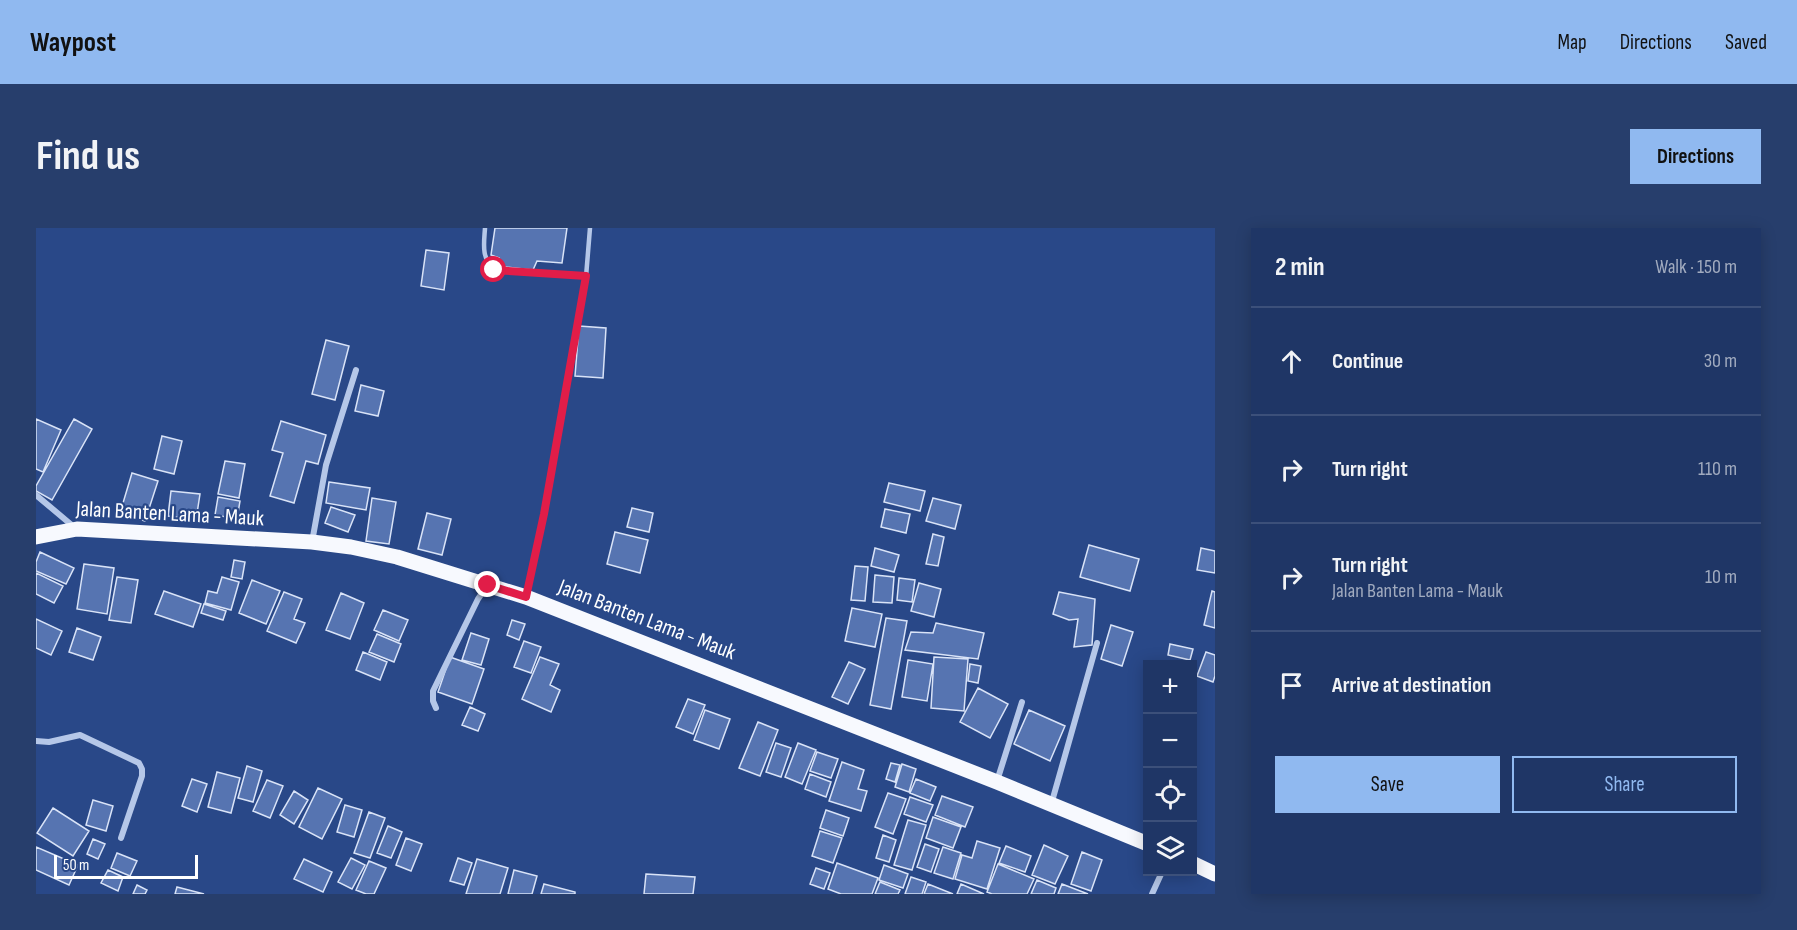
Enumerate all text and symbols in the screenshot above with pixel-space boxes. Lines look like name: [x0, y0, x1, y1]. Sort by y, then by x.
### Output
text: Waypost: [30, 26, 116, 59]
text: Map: [1557, 30, 1587, 55]
text: Directions: [1620, 30, 1692, 55]
text: Saved: [1725, 30, 1767, 55]
button: Directions: [1630, 129, 1761, 184]
text: Find us: [36, 131, 140, 182]
text: 2 min: [1275, 252, 1325, 283]
text: Walk · 150 m: [1655, 255, 1737, 279]
route start: [480, 256, 506, 282]
icon: ahead: [1275, 345, 1308, 378]
text: Continue: [1332, 348, 1403, 375]
text: 30 m: [1704, 349, 1737, 373]
icon: right: [1275, 453, 1308, 486]
text: Turn right: [1332, 456, 1408, 483]
text: 110 m: [1698, 457, 1737, 481]
street label: Jalan Banten Lama - Mauk: [74, 496, 265, 532]
text: Turn right: [1332, 552, 1408, 579]
icon: right: [1275, 561, 1308, 594]
text: 10 m: [1705, 565, 1737, 589]
route end: [474, 571, 500, 597]
street label: Jalan Banten Lama - Mauk: [553, 573, 740, 667]
text: Jalan Banten Lama - Mauk: [1332, 579, 1503, 603]
map controls: [1143, 660, 1197, 876]
button: +: [1143, 660, 1197, 714]
icon: arrive: [1275, 669, 1308, 702]
text: Arrive at destination: [1332, 672, 1491, 699]
button: −: [1143, 714, 1197, 768]
button: Save: [1275, 756, 1500, 813]
button: Share: [1512, 756, 1737, 813]
button: locate: [1143, 768, 1197, 822]
button: layers: [1143, 822, 1197, 876]
scale bar: [54, 852, 198, 880]
text: 50 m: [63, 856, 89, 875]

